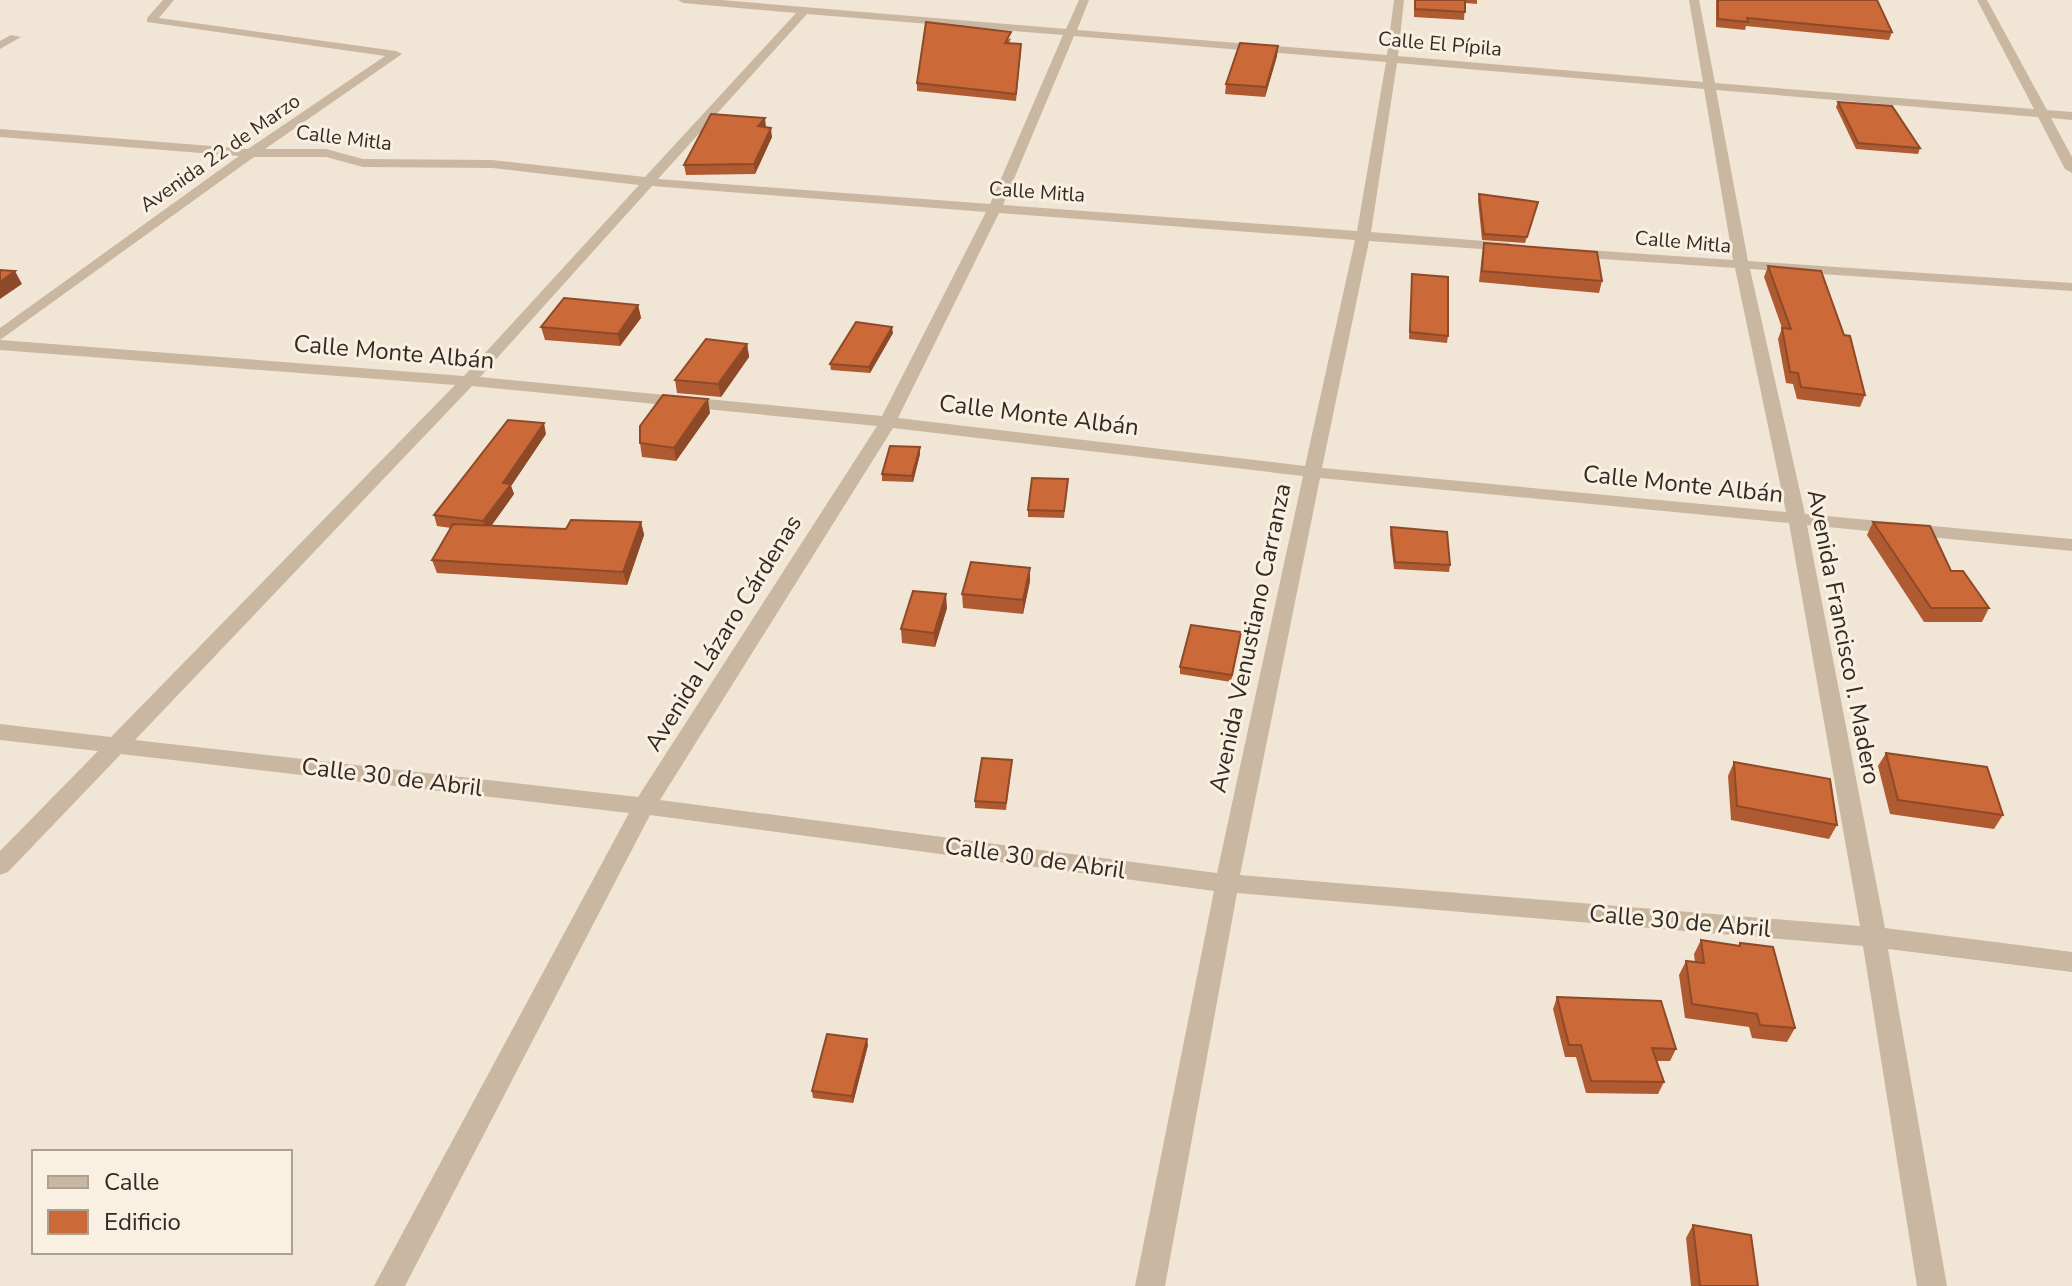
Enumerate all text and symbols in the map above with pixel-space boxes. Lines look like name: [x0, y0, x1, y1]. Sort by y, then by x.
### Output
street label: Calle El Pípila: [1377, 25, 1503, 63]
street label: Avenida 22 de Marzo: [134, 87, 306, 219]
street label: Calle Mitla: [294, 119, 394, 157]
street label: Calle Mitla: [988, 175, 1086, 209]
street label: Calle Mitla: [1634, 224, 1732, 260]
street label: Calle Monte Albán: [292, 327, 496, 377]
street label: Calle Monte Albán: [937, 387, 1141, 443]
street label: Calle Monte Albán: [1581, 458, 1785, 510]
street label: Avenida Venustiano Carranza: [1202, 480, 1298, 796]
street label: Avenida Francisco I. Madero: [1800, 487, 1888, 787]
street label: Avenida Lázaro Cárdenas: [637, 509, 809, 757]
street label: Calle 30 de Abril: [300, 750, 484, 804]
street label: Calle 30 de Abril: [943, 829, 1127, 887]
street label: Calle 30 de Abril: [1588, 897, 1772, 945]
legend: [32, 1150, 292, 1254]
text: Calle: [104, 1166, 159, 1198]
text: Edificio: [104, 1206, 181, 1238]

